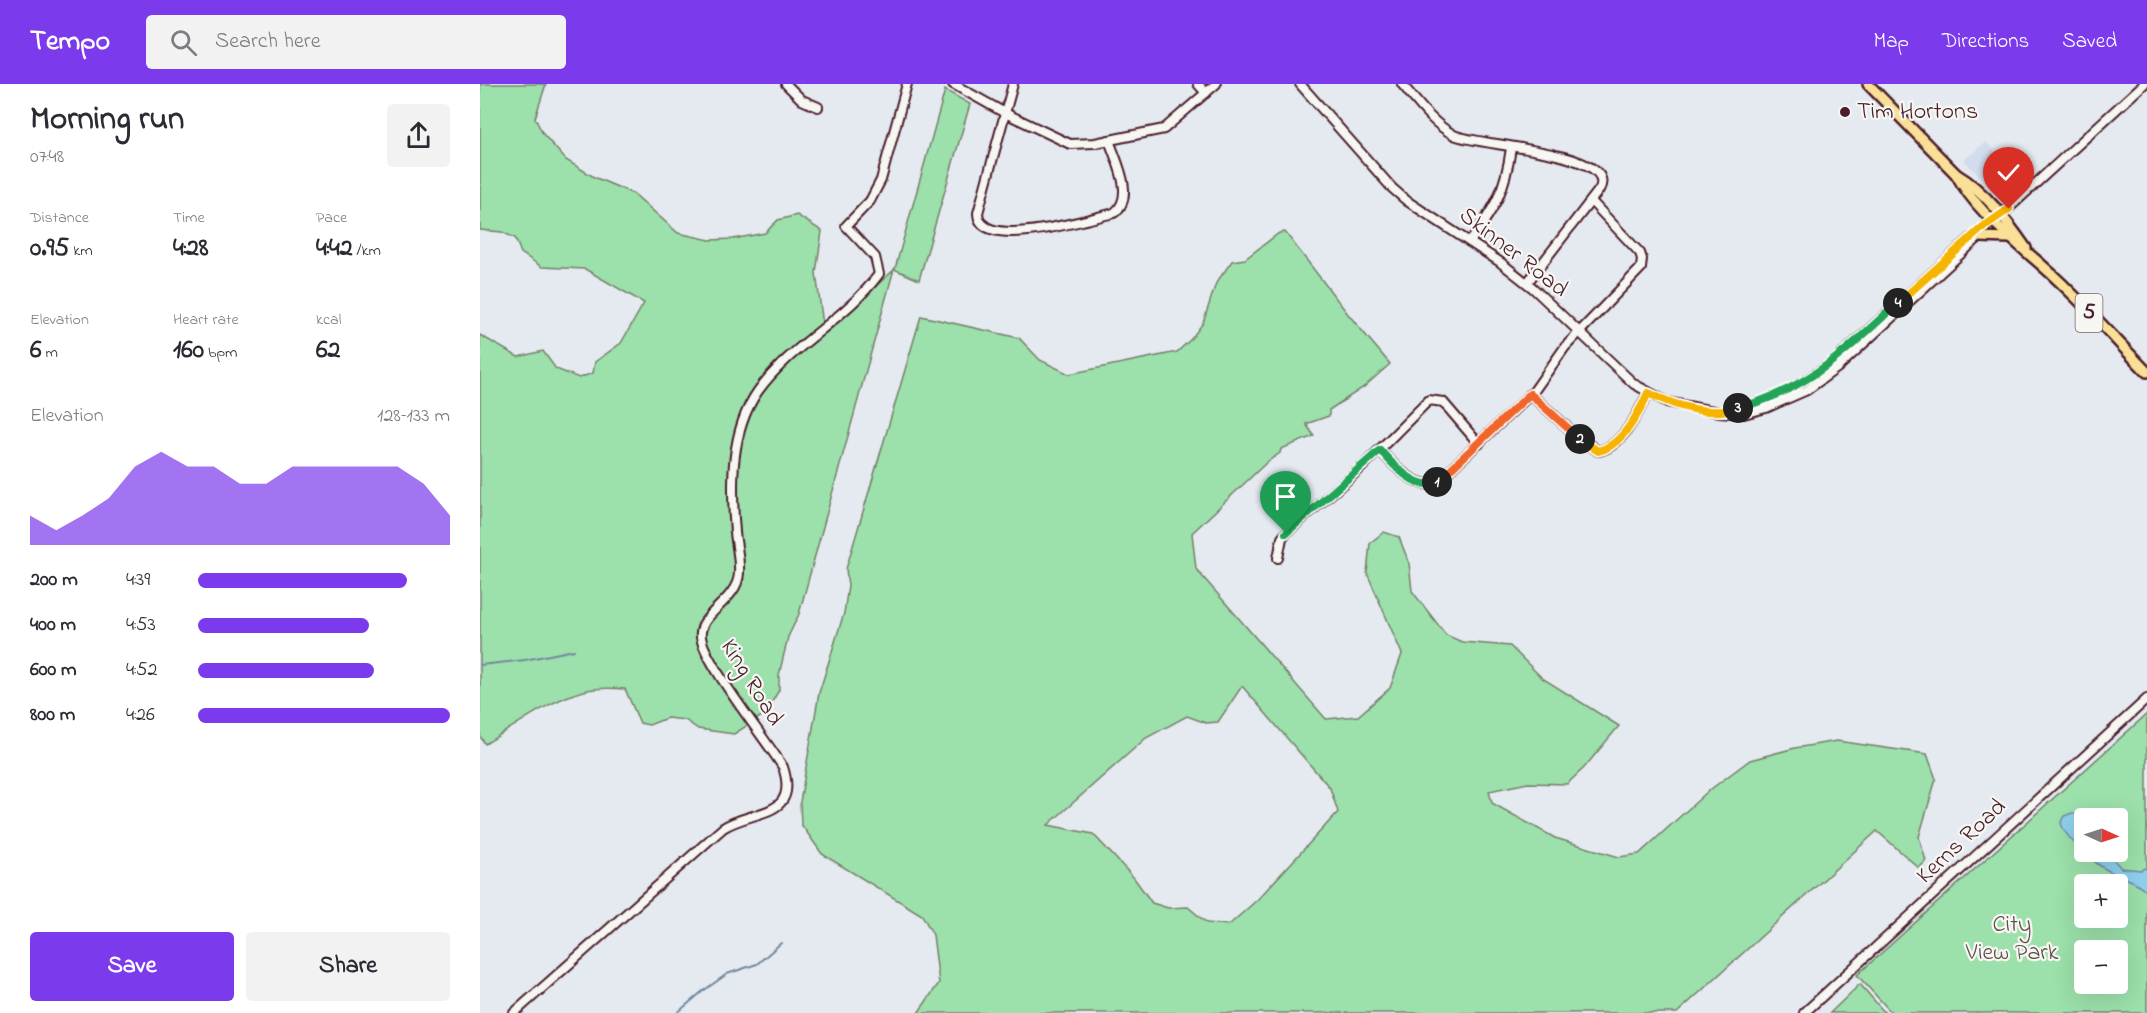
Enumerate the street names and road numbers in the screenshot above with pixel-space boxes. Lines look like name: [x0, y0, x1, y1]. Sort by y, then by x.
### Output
street label: Skinner Road: [1451, 199, 1576, 307]
road number: 5: [2076, 294, 2102, 332]
street label: King Road: [711, 633, 792, 734]
street label: Kerns Road: [1909, 791, 2015, 893]

